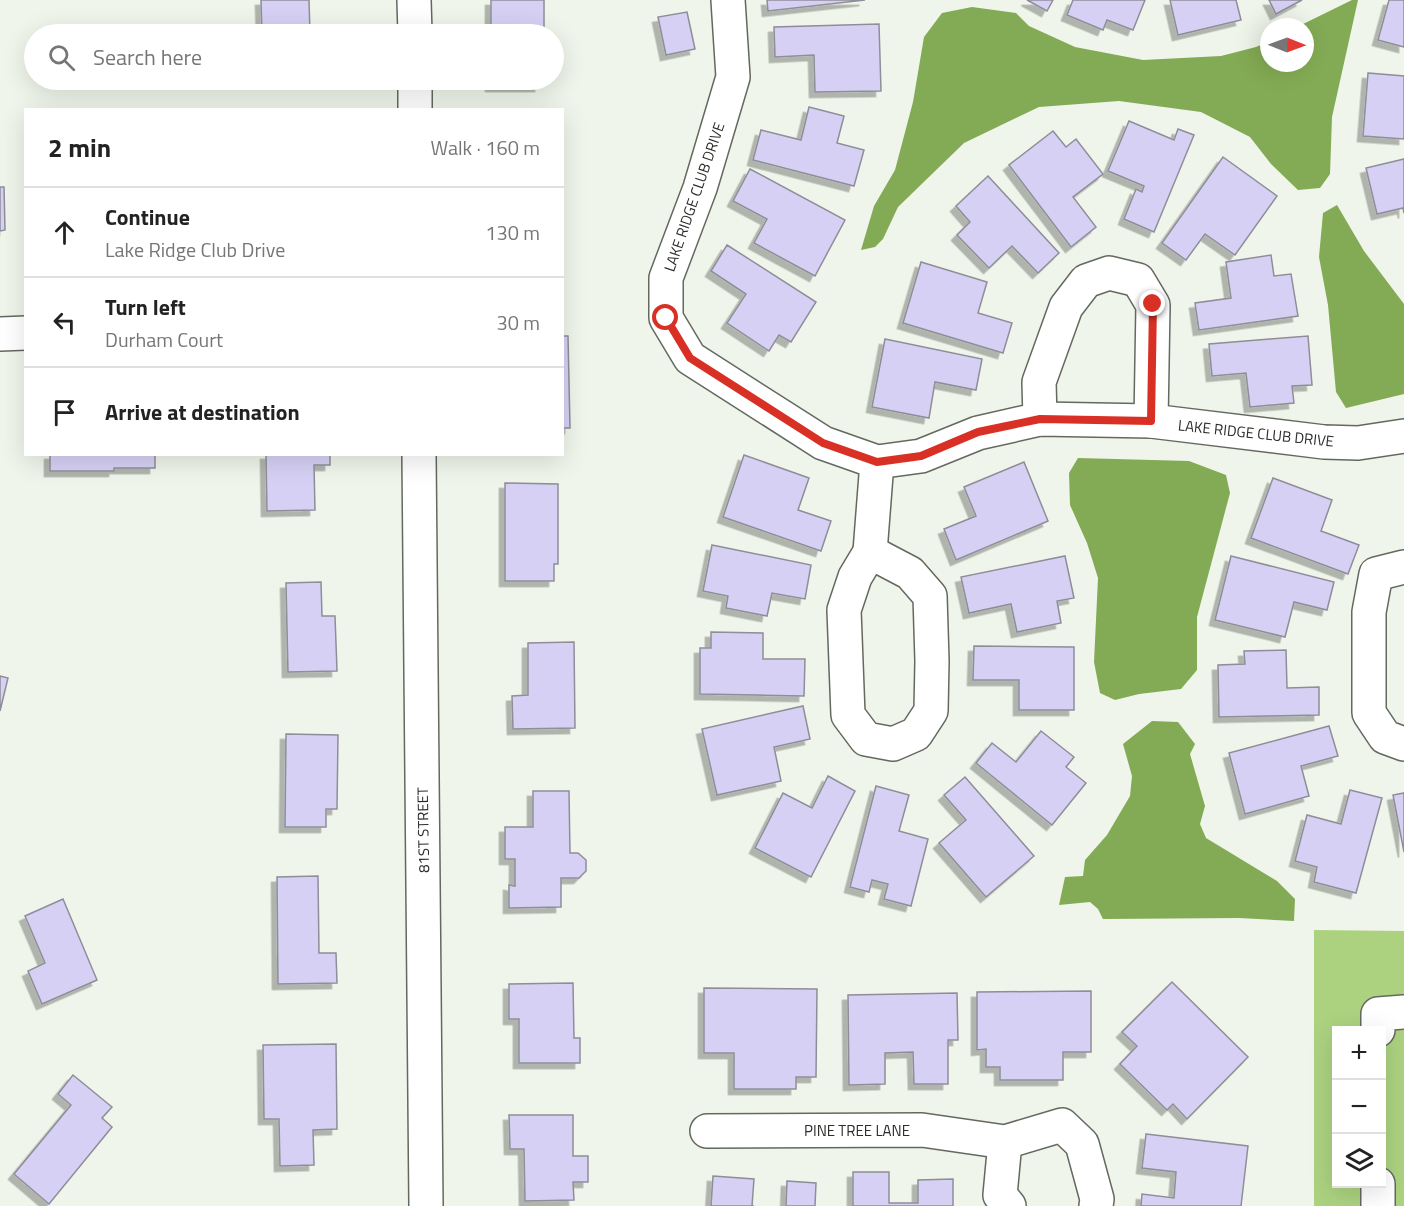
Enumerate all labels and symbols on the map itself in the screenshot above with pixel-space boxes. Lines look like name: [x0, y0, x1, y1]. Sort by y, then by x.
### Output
north arrow: [1260, 18, 1314, 72]
street label: LAKE RIDGE CLUB DRIVE: [658, 119, 730, 275]
route end: [1139, 290, 1165, 316]
route start: [652, 304, 678, 330]
street label: LAKE RIDGE CLUB DRIVE: [1177, 413, 1335, 453]
street label: 81ST STREET: [411, 787, 435, 873]
street label: PINE TREE LANE: [804, 1119, 910, 1142]

